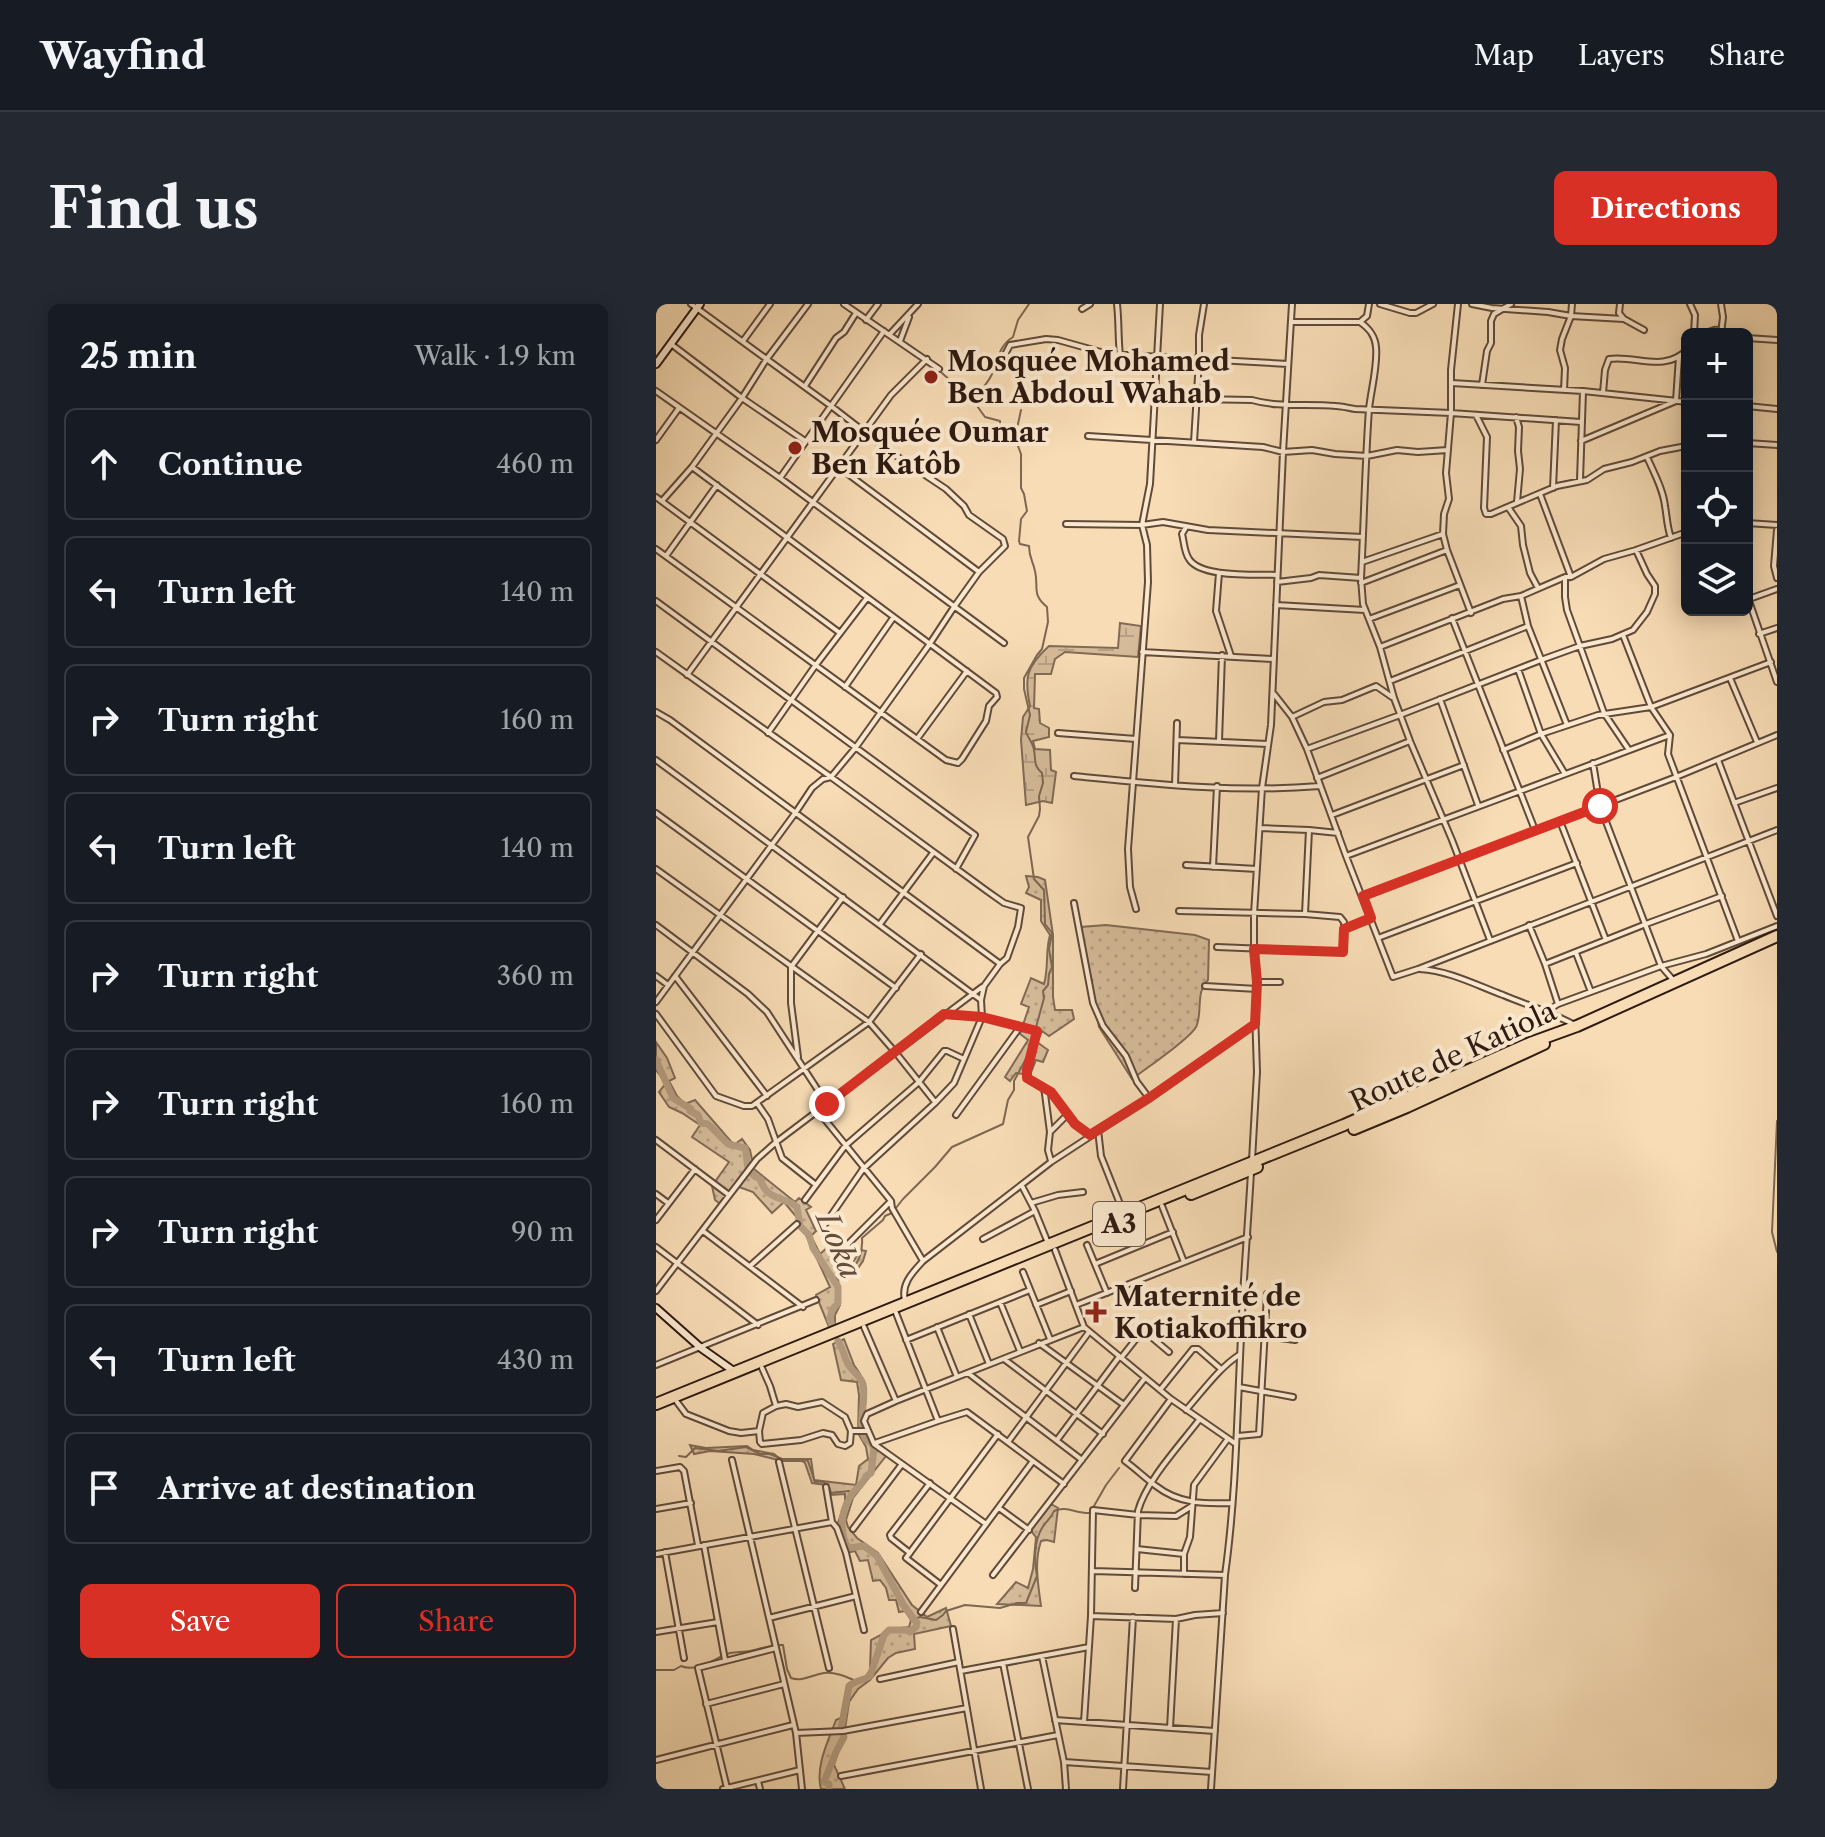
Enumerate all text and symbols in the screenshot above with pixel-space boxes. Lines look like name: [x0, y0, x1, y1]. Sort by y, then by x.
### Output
text: Wayfind: [40, 32, 206, 79]
text: Map: [1474, 38, 1534, 72]
text: Layers: [1578, 38, 1665, 72]
text: Share: [1709, 38, 1785, 72]
button: Directions: [1554, 171, 1777, 245]
text: Find us: [48, 174, 259, 243]
map controls: [1681, 328, 1753, 616]
button: +: [1681, 328, 1753, 400]
text: 25 min: [80, 335, 197, 377]
text: Walk · 1.9 km: [414, 340, 576, 372]
place label: Mosquée Mohamed Ben Abdoul Wahab: [947, 344, 1230, 410]
marker: Mosquée Mohamed Ben Abdoul Wahab: [922, 368, 940, 386]
button: −: [1681, 400, 1753, 472]
place label: Mosquée Oumar Ben Katôb: [811, 415, 1049, 481]
marker: Mosquée Oumar Ben Katôb: [786, 439, 804, 457]
icon: ahead: [82, 442, 126, 486]
text: Continue: [158, 446, 303, 483]
text: 460 m: [496, 448, 574, 480]
button: locate: [1681, 472, 1753, 544]
button: layers: [1681, 544, 1753, 616]
icon: left: [82, 570, 126, 614]
text: Turn left: [158, 574, 295, 611]
text: 140 m: [500, 576, 574, 608]
icon: right: [82, 698, 126, 742]
text: Turn right: [158, 702, 318, 739]
text: 160 m: [500, 704, 574, 736]
route start: [1582, 788, 1618, 824]
icon: left: [82, 826, 126, 870]
text: Turn left: [158, 830, 295, 867]
text: 140 m: [500, 832, 574, 864]
icon: right: [82, 954, 126, 998]
text: Turn right: [158, 958, 318, 995]
text: 360 m: [497, 960, 574, 992]
street label: Route de Katiola: [1345, 993, 1562, 1119]
icon: right: [82, 1082, 126, 1126]
text: Turn right: [158, 1086, 318, 1123]
route end: [809, 1086, 845, 1122]
text: 160 m: [500, 1088, 574, 1120]
road number: A3: [1093, 1202, 1145, 1246]
water label: Loka: [808, 1204, 870, 1284]
icon: right: [82, 1210, 126, 1254]
text: Turn right: [158, 1214, 318, 1251]
text: 90 m: [511, 1216, 574, 1248]
place label: Maternité de Kotiakoffikro: [1114, 1279, 1307, 1345]
marker: Maternité de Kotiakoffikro: [1085, 1301, 1107, 1323]
icon: left: [82, 1338, 126, 1382]
text: Turn left: [158, 1342, 295, 1379]
text: 430 m: [497, 1344, 574, 1376]
icon: arrive: [82, 1466, 126, 1510]
text: Arrive at destination: [158, 1470, 476, 1507]
button: Save: [80, 1584, 320, 1658]
button: Share: [336, 1584, 576, 1658]

